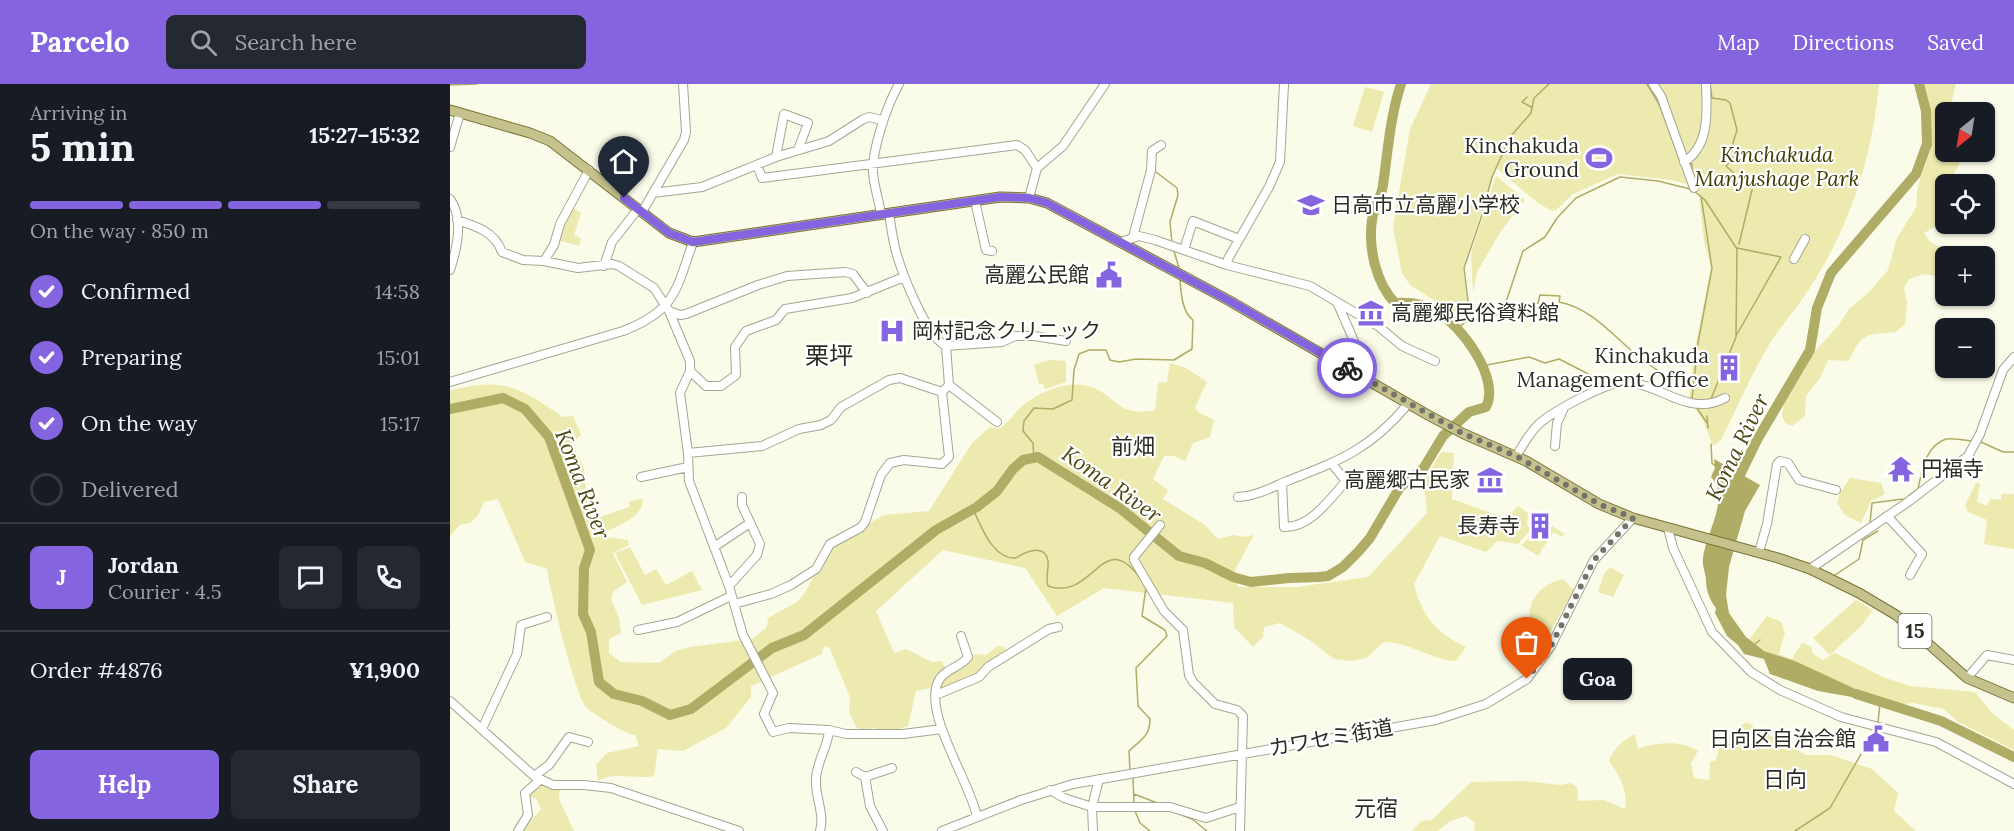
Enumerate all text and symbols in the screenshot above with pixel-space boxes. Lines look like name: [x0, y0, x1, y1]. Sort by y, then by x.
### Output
search box: [166, 15, 586, 69]
text: Parcelo: [30, 24, 130, 60]
icon: search: [187, 26, 220, 59]
text: Search here: [235, 28, 357, 56]
text: Map: [1717, 29, 1760, 56]
text: Directions: [1793, 29, 1894, 56]
text: Saved: [1927, 29, 1984, 56]
text: Arriving in: [30, 100, 127, 125]
north arrow: [1935, 102, 1995, 162]
map controls: [1935, 102, 1995, 378]
text: 15:27–15:32: [309, 121, 420, 149]
text: 5 min: [30, 122, 135, 172]
place label: Kinchakuda Ground: [1464, 132, 1579, 183]
pin: [598, 136, 649, 198]
park label: Kinchakuda Manjushage Park: [1695, 141, 1860, 192]
sports icon: Kinchakuda Ground: [1584, 143, 1614, 173]
icon: home: [607, 145, 640, 178]
button: locate: [1935, 174, 1995, 234]
school or university icon: 日高市立高麗小学校: [1296, 190, 1326, 220]
place label: 日高市立高麗小学校: [1331, 191, 1520, 218]
text: On the way · 850 m: [30, 218, 209, 243]
button: +: [1935, 246, 1995, 306]
public building icon: 高麗公民館: [1094, 260, 1124, 290]
place label: 高麗公民館: [984, 261, 1089, 288]
icon: check: [30, 275, 63, 308]
text: Confirmed: [81, 277, 190, 305]
text: 14:58: [375, 279, 420, 304]
museum icon: 高麗郷民俗資料館: [1356, 298, 1386, 328]
place label: 高麗郷民俗資料館: [1391, 299, 1559, 326]
hospital icon: 岡村記念クリニック: [877, 316, 907, 346]
place label: 岡村記念クリニック: [912, 317, 1101, 344]
button: −: [1935, 318, 1995, 378]
courier: [1317, 338, 1377, 398]
district label: 栗坪: [805, 340, 853, 371]
icon: check: [30, 341, 63, 374]
place label: Kinchakuda Management Office: [1517, 342, 1709, 393]
text: Preparing: [81, 343, 181, 371]
text: 15:01: [377, 345, 420, 370]
icon: bike: [1331, 352, 1364, 385]
building icon: Kinchakuda Management Office: [1714, 353, 1744, 383]
water label: Koma River: [1699, 388, 1775, 505]
icon: check: [30, 407, 63, 440]
text: On the way: [81, 409, 197, 437]
text: 15:17: [380, 411, 420, 436]
water label: Koma River: [549, 425, 617, 544]
district label: 前畑: [1111, 432, 1155, 460]
water label: Koma River: [1057, 439, 1168, 529]
temple icon: 円福寺: [1886, 454, 1916, 484]
place label: 円福寺: [1921, 455, 1984, 482]
museum icon: 高麗郷古民家: [1475, 465, 1505, 495]
place label: 高麗郷古民家: [1344, 466, 1470, 493]
text: Delivered: [81, 475, 179, 503]
building icon: 長寿寺: [1525, 511, 1555, 541]
place label: 長寿寺: [1457, 512, 1520, 539]
button: chat: [279, 546, 342, 609]
button: phone: [357, 546, 420, 609]
text: Jordan: [108, 551, 179, 579]
text: J: [57, 563, 66, 591]
text: Courier · 4.5: [108, 579, 222, 604]
road number: 15: [1898, 614, 1932, 648]
pin: [1501, 617, 1552, 679]
icon: bag: [1510, 626, 1543, 659]
text: Order #4876: [30, 656, 163, 684]
text: ¥1,900: [349, 656, 420, 684]
callout: Goa: [1563, 658, 1632, 700]
text: Goa: [1579, 666, 1616, 691]
street label: カワセミ街道: [1267, 713, 1395, 762]
public building icon: 日向区自治会館: [1861, 724, 1891, 754]
place label: 日向区自治会館: [1709, 725, 1856, 752]
button: Help: [30, 750, 219, 819]
button: Share: [231, 750, 420, 819]
district label: 日向: [1763, 765, 1807, 793]
district label: 元宿: [1354, 794, 1398, 822]

